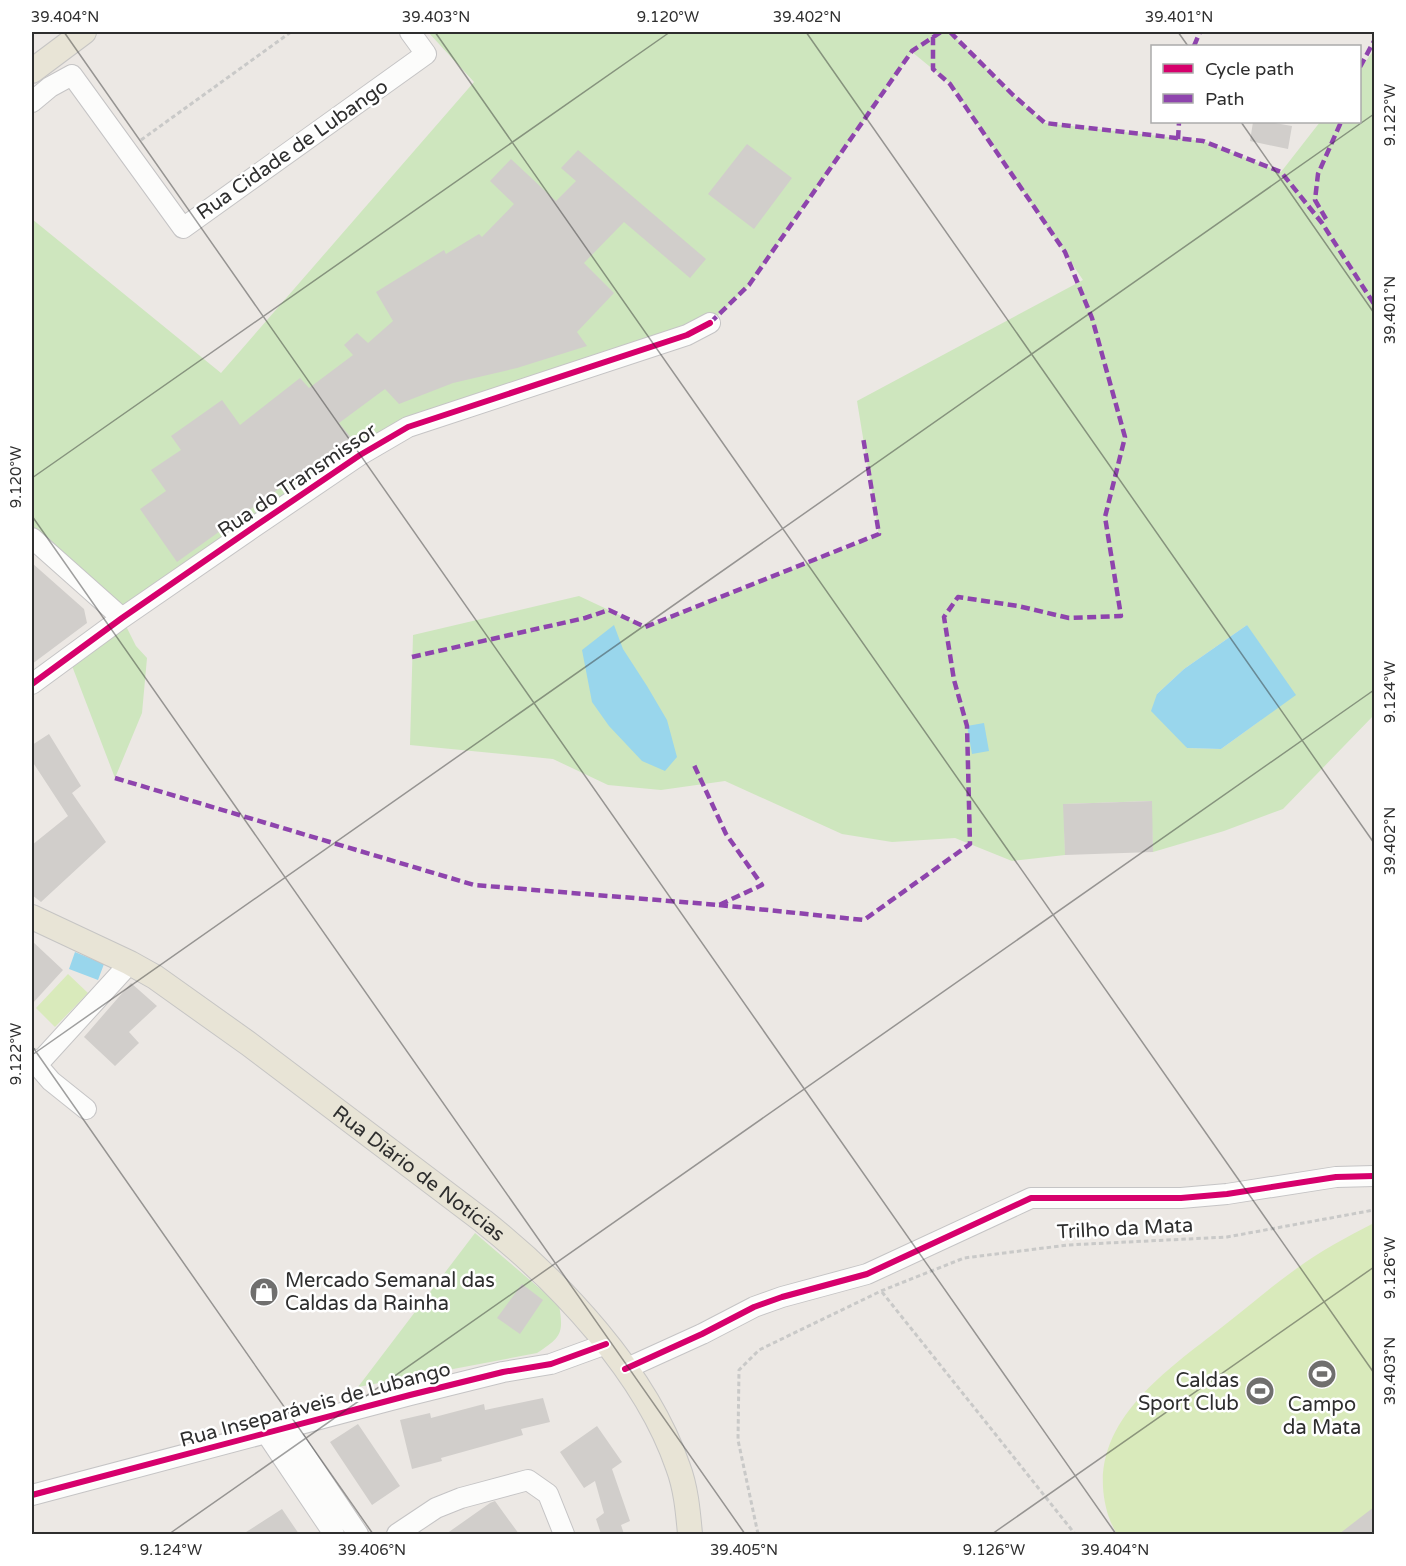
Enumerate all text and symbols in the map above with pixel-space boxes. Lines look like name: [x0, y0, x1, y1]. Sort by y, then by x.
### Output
text: 39.404°N: [31, 8, 99, 26]
text: 39.403°N: [402, 8, 470, 26]
text: 9.120°W: [637, 8, 699, 26]
text: 39.402°N: [773, 8, 841, 26]
text: 39.401°N: [1145, 8, 1213, 26]
legend: [1151, 45, 1361, 123]
text: Cycle path: [1205, 58, 1294, 80]
street label: Rua Cidade de Lubango: [192, 74, 393, 225]
text: 9.122°W: [1381, 84, 1399, 146]
text: Path: [1205, 88, 1244, 110]
text: 39.401°N: [1381, 276, 1399, 344]
street label: Rua do Transmissor: [213, 418, 382, 543]
text: 9.120°W: [7, 446, 25, 508]
text: 9.124°W: [1381, 661, 1399, 723]
text: 39.402°N: [1381, 807, 1399, 875]
text: 9.122°W: [7, 1023, 25, 1085]
street label: Rua Diário de Notícias: [328, 1101, 509, 1247]
street label: Trilho da Mata: [1056, 1213, 1194, 1245]
text: 9.126°W: [1381, 1237, 1399, 1299]
place label: Mercado Semanal das Caldas da Rainha: [285, 1269, 495, 1316]
shop icon: Mercado Semanal das Caldas da Rainha: [248, 1276, 280, 1308]
text: 39.403°N: [1381, 1337, 1399, 1405]
street label: Rua Inseparáveis de Lubango: [177, 1357, 453, 1453]
sports icon: Campo da Mata: [1306, 1358, 1338, 1390]
place label: Caldas Sport Club: [1138, 1369, 1239, 1416]
sports icon: Caldas Sport Club: [1244, 1375, 1276, 1407]
place label: Campo da Mata: [1283, 1393, 1361, 1440]
text: 9.124°W: [140, 1541, 202, 1559]
text: 39.406°N: [338, 1541, 406, 1559]
text: 39.405°N: [710, 1541, 778, 1559]
text: 9.126°W: [963, 1541, 1025, 1559]
text: 39.404°N: [1081, 1541, 1149, 1559]

